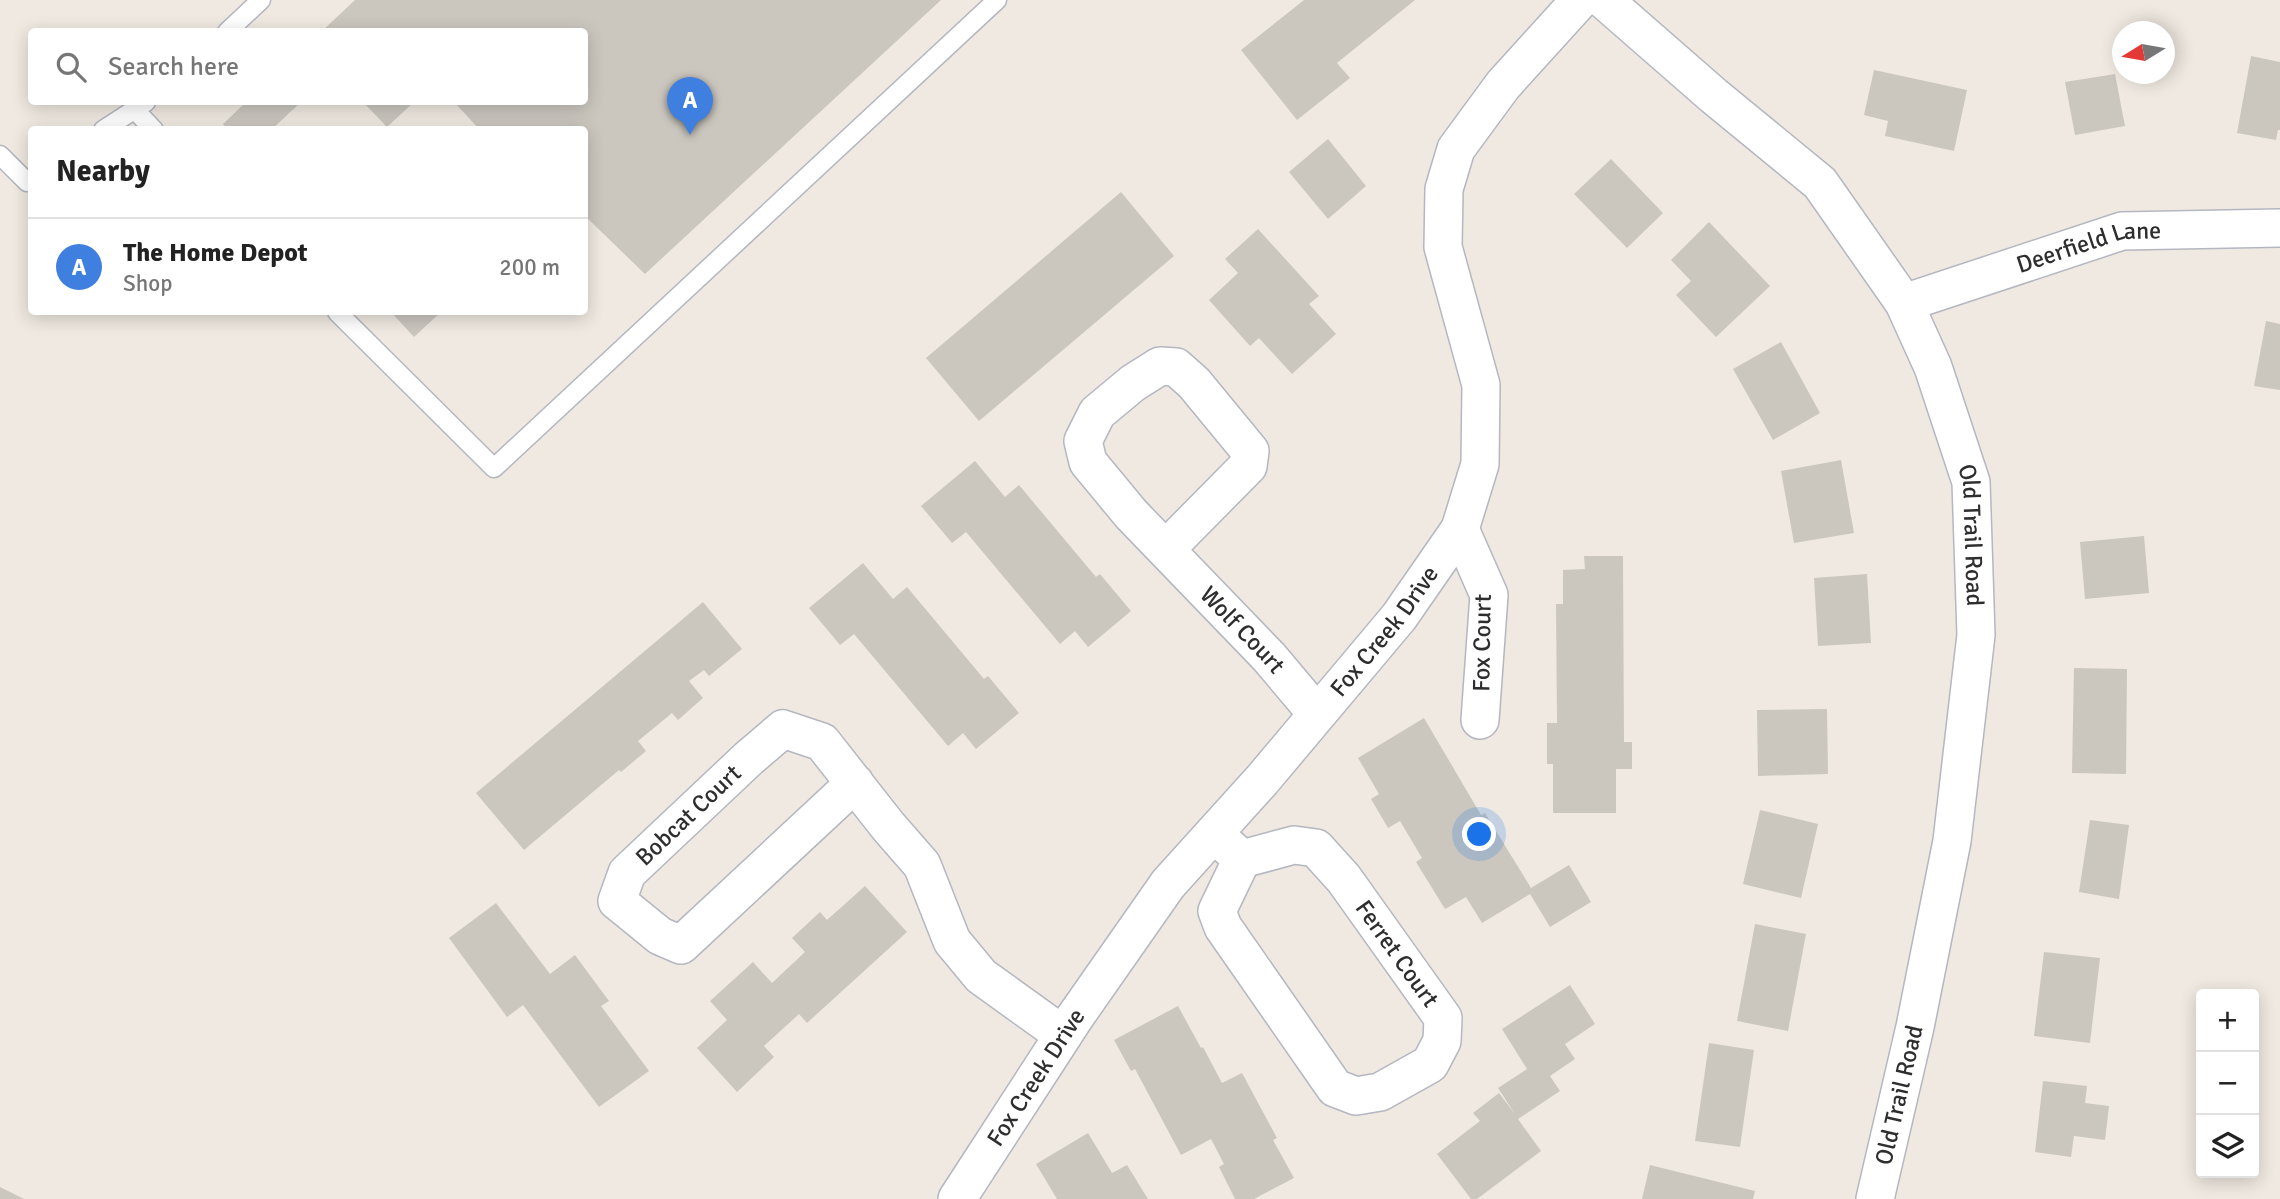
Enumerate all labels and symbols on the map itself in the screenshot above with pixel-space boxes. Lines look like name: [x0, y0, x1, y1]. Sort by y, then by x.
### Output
north arrow: [2112, 21, 2175, 84]
pin: A: [667, 77, 713, 135]
street label: Deerfield Lane: [2012, 215, 2162, 280]
street label: Old Trail Road: [1951, 460, 1990, 607]
street label: Fox Creek Drive: [1324, 560, 1445, 703]
street label: Wolf Court: [1194, 580, 1291, 680]
street label: Fox Court: [1466, 594, 1498, 692]
street label: Bobcat Court: [629, 758, 747, 872]
your location: [1462, 817, 1496, 851]
street label: Ferret Court: [1349, 894, 1445, 1013]
street label: Fox Creek Drive: [980, 1003, 1091, 1152]
street label: Old Trail Road: [1868, 1022, 1930, 1168]

